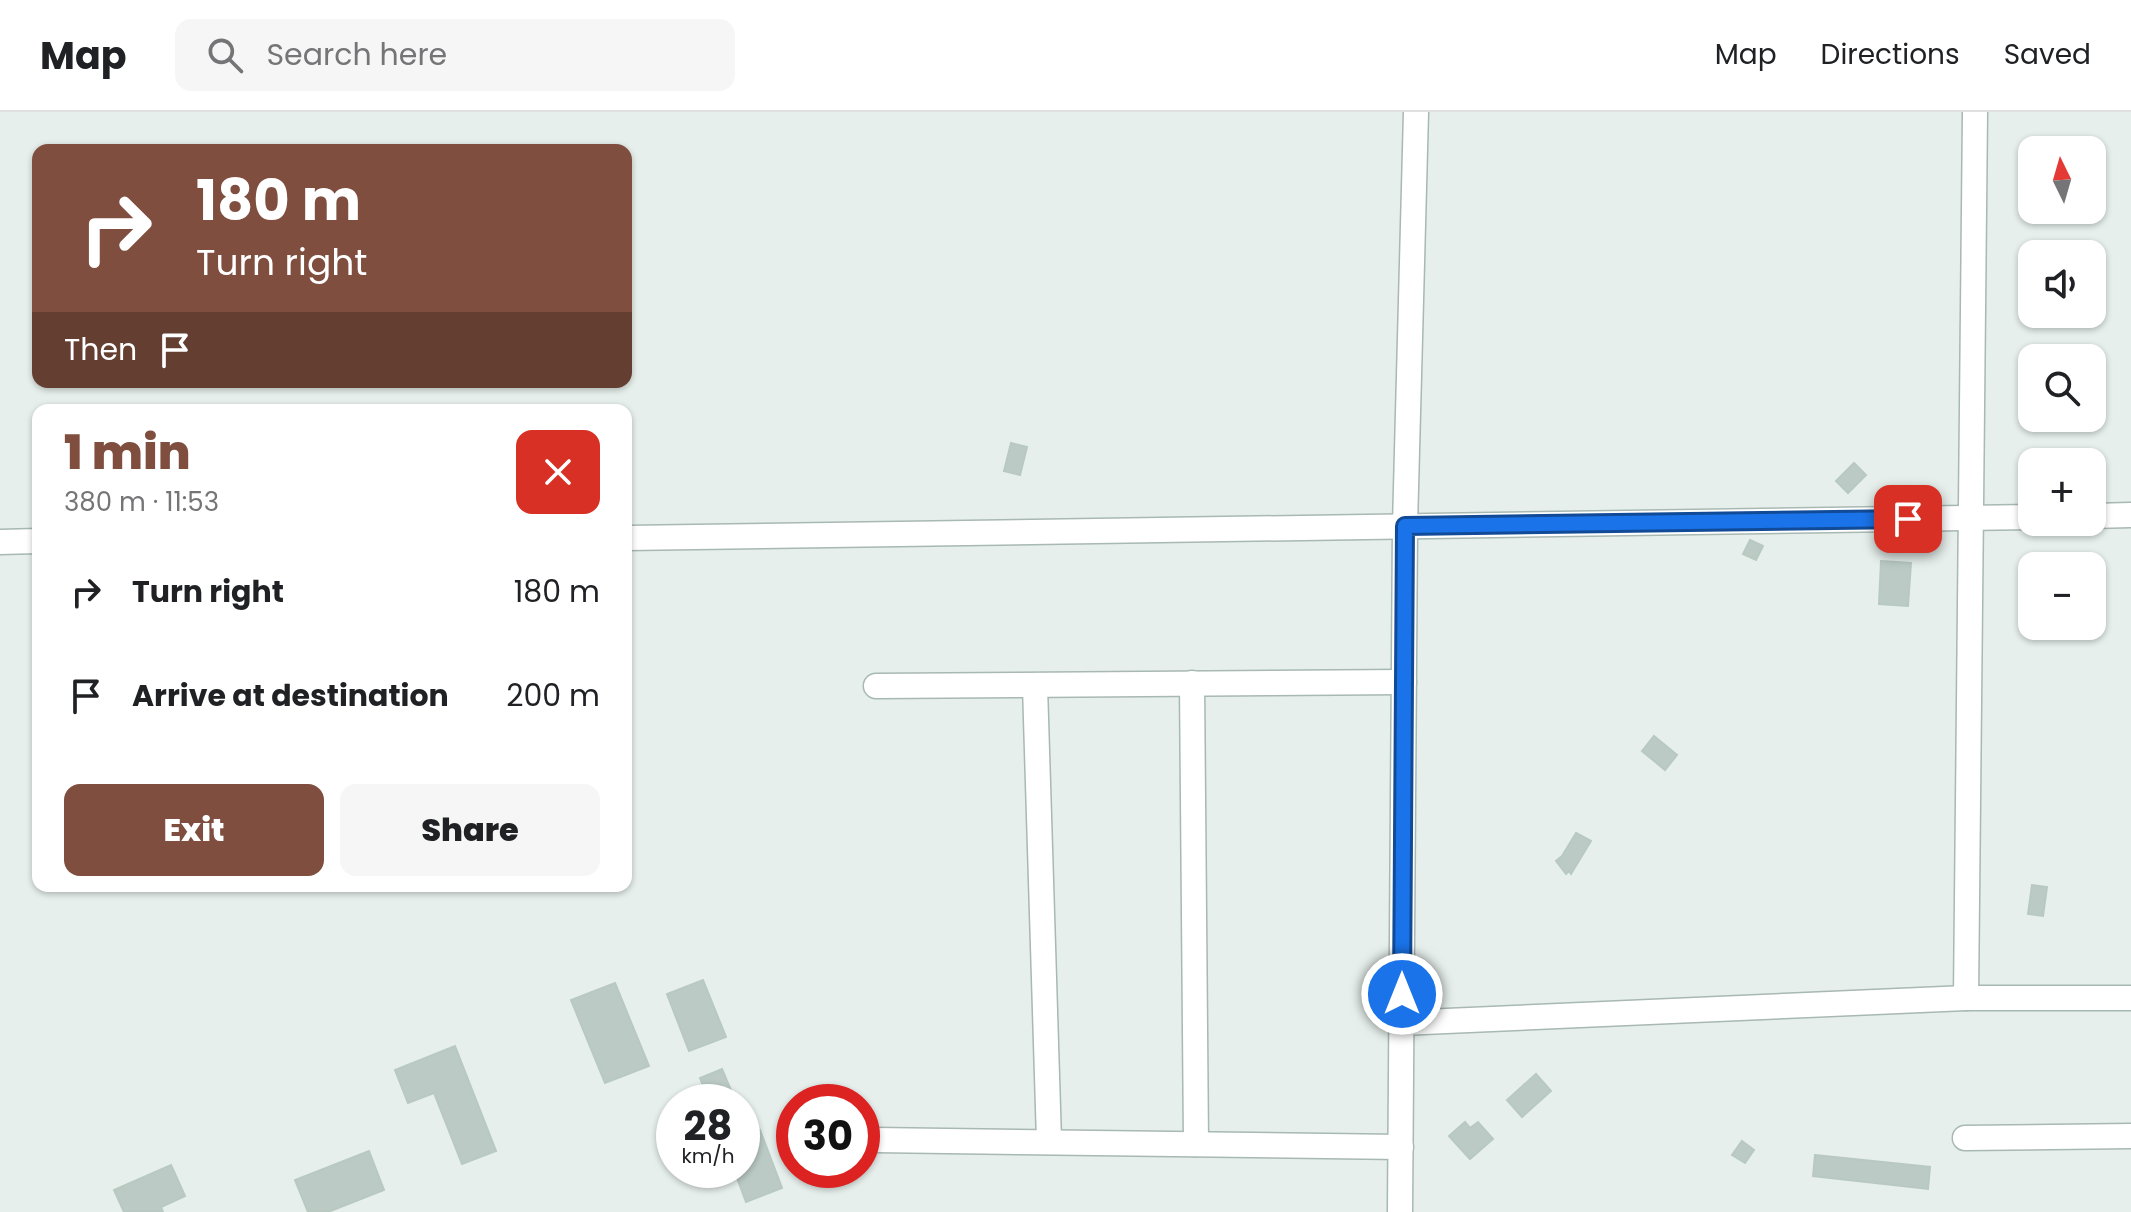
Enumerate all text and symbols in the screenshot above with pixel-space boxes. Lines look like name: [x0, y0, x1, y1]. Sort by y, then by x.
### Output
search box: [175, 19, 735, 91]
text: Map: [40, 29, 127, 82]
icon: search: [203, 33, 247, 77]
text: Search here: [267, 33, 447, 76]
text: Map: [1715, 35, 1777, 74]
text: Directions: [1821, 35, 1960, 74]
text: Saved: [2004, 35, 2091, 74]
north arrow: [2018, 136, 2106, 224]
map controls: [2018, 136, 2106, 640]
text: 180 m: [196, 161, 361, 240]
icon: right: [64, 176, 168, 280]
text: Turn right: [196, 237, 367, 288]
button: sound: [2018, 240, 2106, 328]
text: Then: [64, 328, 137, 371]
icon: arrive: [153, 328, 197, 372]
button: search: [2018, 344, 2106, 432]
text: 1 min: [64, 419, 191, 486]
button: close: [516, 430, 600, 514]
button: +: [2018, 448, 2106, 536]
text: 380 m · 11:53: [64, 484, 219, 520]
pin: [1874, 485, 1942, 553]
icon: arrive: [1886, 497, 1930, 541]
button: −: [2018, 552, 2106, 640]
icon: right: [64, 570, 108, 614]
text: Turn right: [132, 570, 284, 613]
text: 180 m: [514, 570, 600, 613]
icon: arrive: [64, 674, 108, 718]
text: Arrive at destination: [132, 674, 449, 717]
text: 200 m: [506, 674, 600, 717]
button: Exit: [64, 784, 324, 876]
button: Share: [340, 784, 600, 876]
position arrow: [1360, 952, 1444, 1036]
speed limit sign: 30: [776, 1084, 880, 1188]
text: 28: [684, 1098, 732, 1154]
text: km/h: [681, 1142, 735, 1170]

